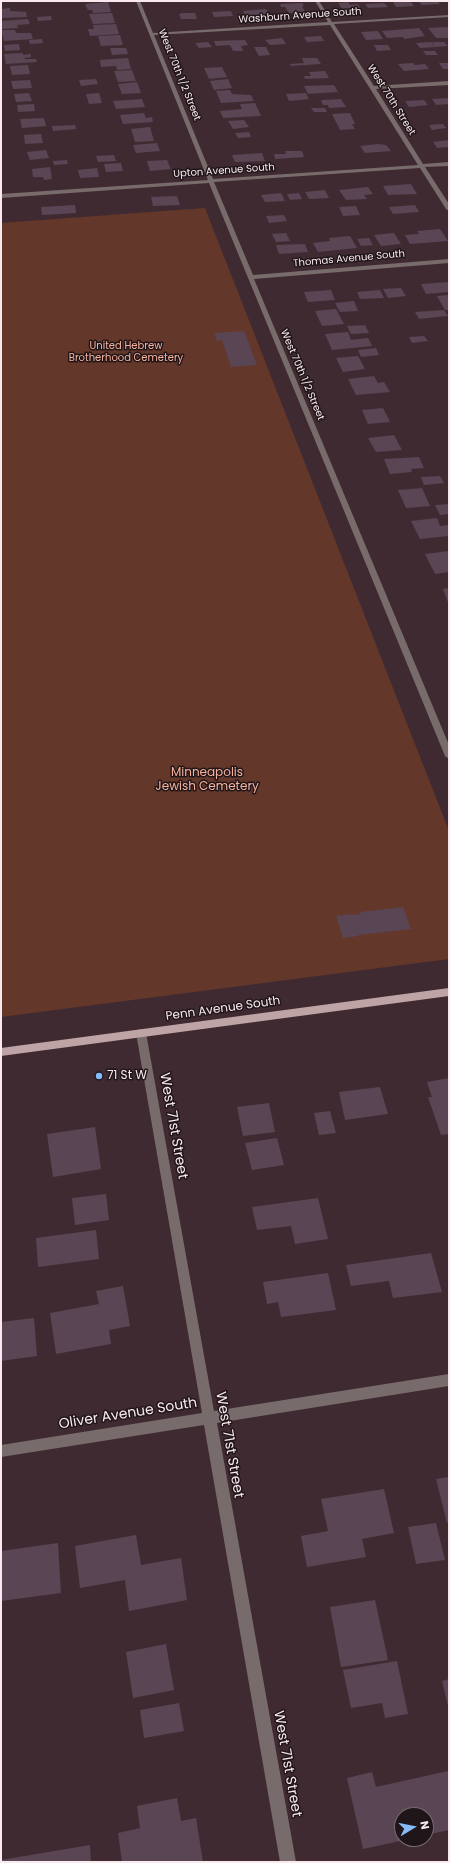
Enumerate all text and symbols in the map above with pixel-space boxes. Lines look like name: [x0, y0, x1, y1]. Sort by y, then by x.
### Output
street label: Washburn Avenue South: [238, 6, 362, 26]
street label: West 70th 1/2 Street: [155, 28, 203, 122]
street label: West 70th Street: [364, 62, 418, 138]
street label: Upton Avenue South: [173, 161, 275, 181]
street label: Thomas Avenue South: [293, 248, 405, 270]
street label: West 70th 1/2 Street: [277, 328, 327, 422]
park label: United Hebrew Brotherhood Cemetery: [69, 340, 183, 364]
park label: Minneapolis Jewish Cemetery: [155, 766, 259, 794]
street label: Penn Avenue South: [165, 994, 281, 1024]
place label: 71 St W: [107, 1069, 147, 1083]
marker: 71 St W: [94, 1071, 104, 1081]
street label: West 71st Street: [155, 1071, 191, 1181]
street label: West 71st Street: [211, 1390, 247, 1500]
street label: Oliver Avenue South: [58, 1395, 198, 1433]
street label: West 71st Street: [269, 1709, 305, 1819]
north arrow: [394, 1807, 434, 1847]
text: N: [416, 1820, 433, 1831]

